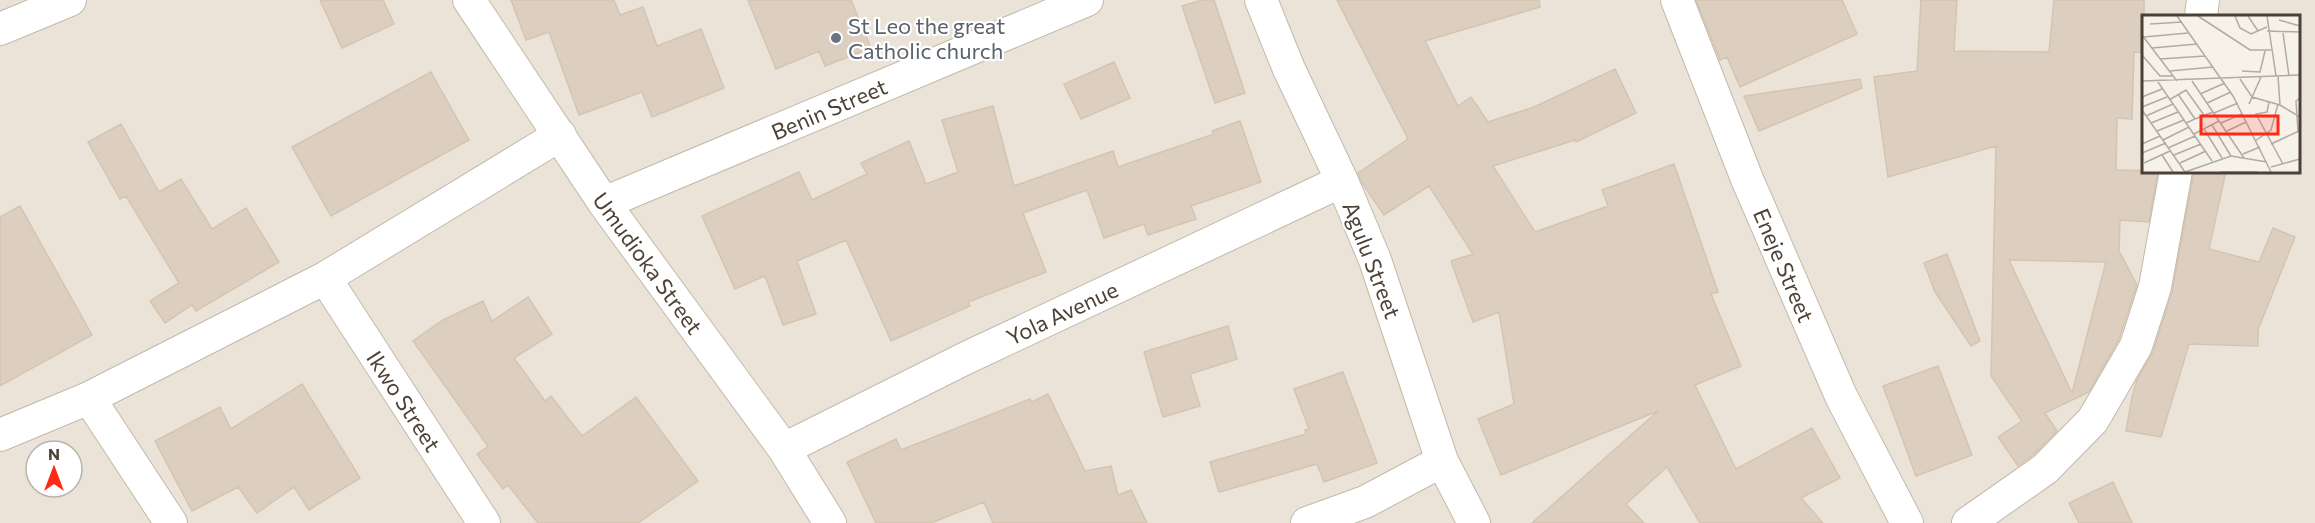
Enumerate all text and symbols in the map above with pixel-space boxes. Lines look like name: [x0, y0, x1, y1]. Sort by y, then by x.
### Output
place label: St Leo the great Catholic church: [848, 12, 1005, 64]
inset map: [2142, 15, 2300, 172]
marker: St Leo the great Catholic church: [829, 31, 843, 45]
street label: Benin Street: [767, 73, 891, 145]
street label: Umudioka Street: [587, 187, 709, 339]
street label: Agulu Street: [1337, 198, 1407, 322]
street label: Eneje Street: [1748, 204, 1820, 326]
street label: Yola Avenue: [1002, 275, 1122, 351]
street label: Ikwo Street: [361, 345, 447, 457]
north arrow: [24, 439, 84, 499]
text: N: [48, 444, 60, 463]

